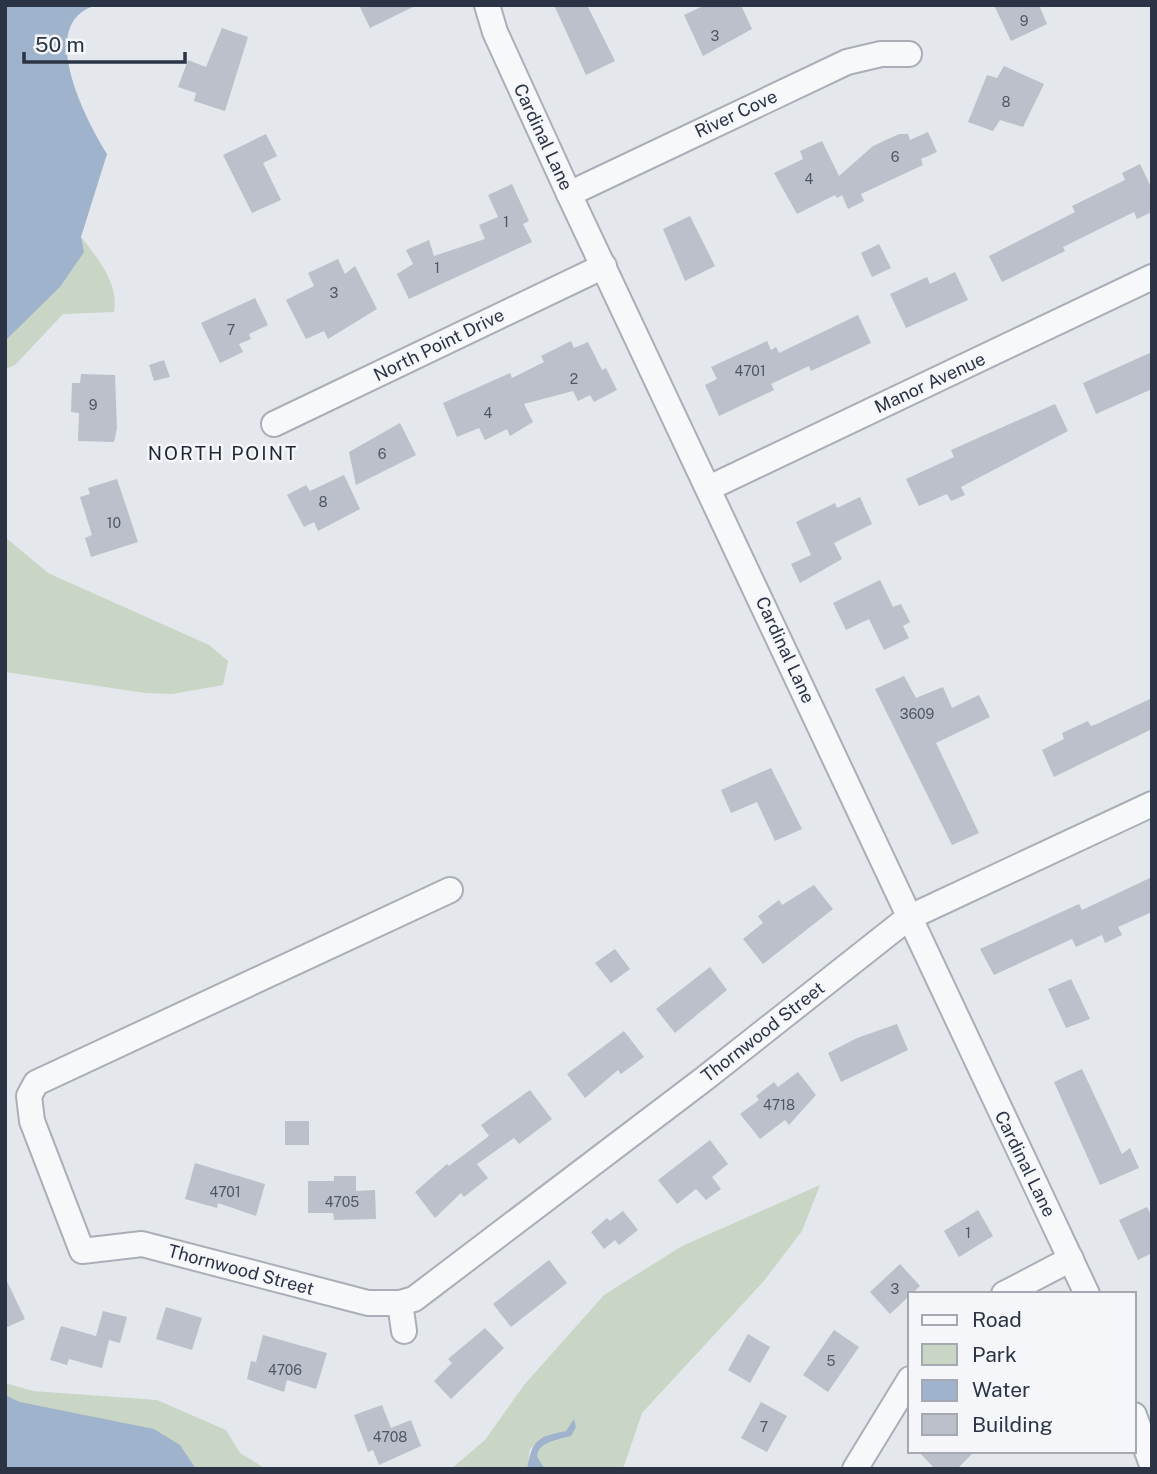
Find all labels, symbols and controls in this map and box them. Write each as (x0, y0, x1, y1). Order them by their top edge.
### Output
house number: 9 (1020, 13, 1029, 29)
scale bar (24, 21, 186, 65)
house number: 3 (711, 28, 720, 44)
text: 50 m (35, 32, 85, 57)
street label: Cardinal Lane (510, 80, 577, 193)
street label: River Cove (691, 85, 780, 142)
house number: 8 (1001, 94, 1011, 110)
house number: 6 (891, 149, 900, 165)
house number: 4 (805, 171, 814, 187)
house number: 1 (503, 214, 509, 230)
house number: 1 (434, 260, 440, 276)
house number: 3 (330, 285, 339, 301)
street label: North Point Drive (370, 304, 507, 385)
house number: 7 (227, 322, 235, 338)
street label: Manor Avenue (871, 348, 988, 417)
house number: 4701 (734, 363, 766, 379)
house number: 2 (570, 371, 578, 387)
house number: 9 (89, 397, 98, 413)
house number: 4 (484, 405, 493, 421)
district label: NORTH POINT (148, 442, 298, 464)
house number: 6 (378, 446, 387, 462)
house number: 8 (318, 494, 328, 510)
house number: 10 (107, 515, 121, 531)
street label: Cardinal Lane (752, 593, 819, 706)
house number: 3609 (900, 706, 935, 722)
street label: Thornwood Street (697, 977, 828, 1086)
house number: 4718 (763, 1097, 795, 1113)
street label: Cardinal Lane (991, 1107, 1060, 1220)
house number: 4701 (209, 1184, 241, 1200)
house number: 4705 (325, 1194, 359, 1210)
house number: 1 (965, 1225, 971, 1241)
street label: Thornwood Street (166, 1240, 316, 1299)
house number: 3 (891, 1281, 900, 1297)
legend (908, 1292, 1136, 1453)
text: Road (972, 1307, 1022, 1332)
text: Park (972, 1342, 1017, 1367)
house number: 5 (827, 1353, 836, 1369)
house number: 4706 (268, 1362, 302, 1378)
text: Water (972, 1377, 1030, 1402)
text: Building (972, 1412, 1053, 1437)
house number: 7 (760, 1419, 768, 1435)
house number: 4708 (373, 1429, 407, 1445)

